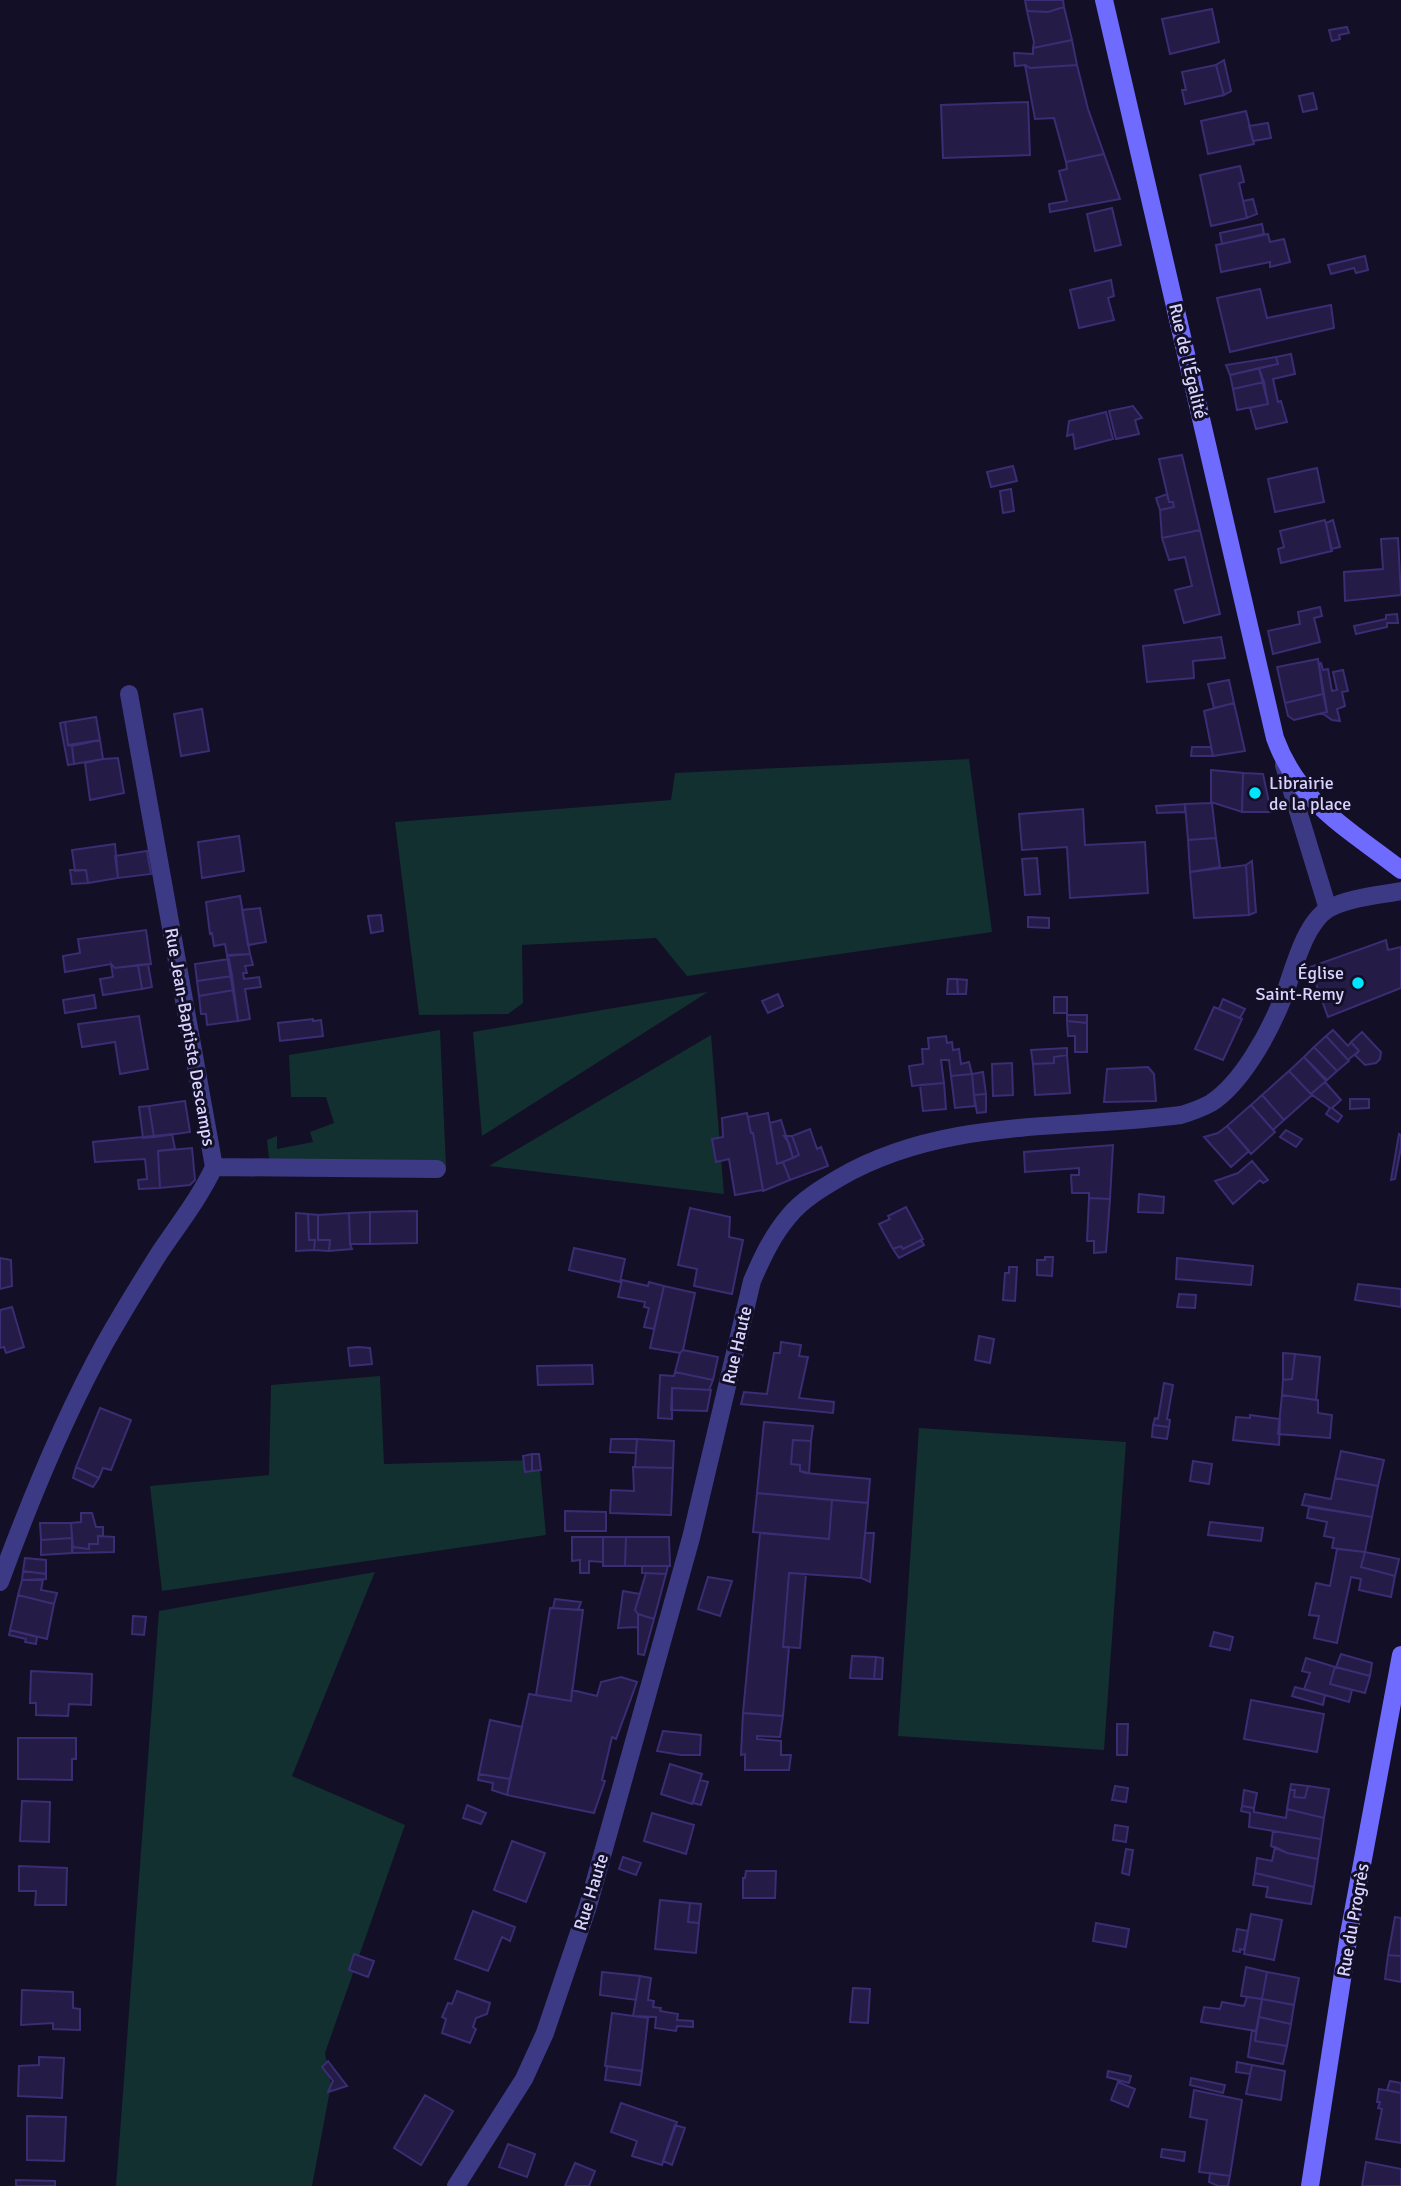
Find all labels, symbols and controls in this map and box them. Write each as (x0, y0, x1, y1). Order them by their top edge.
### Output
street label: Rue de l'Égalité (1164, 301, 1212, 421)
place label: Librairie de la place (1269, 772, 1351, 815)
marker: Librairie de la place (1247, 785, 1263, 801)
street label: Rue Jean-Baptiste Descamps (160, 926, 220, 1148)
place label: Église Saint-Remy (1255, 962, 1345, 1005)
marker: Église Saint-Remy (1350, 975, 1366, 991)
street label: Rue Haute (717, 1304, 757, 1386)
street label: Rue Haute (569, 1851, 613, 1933)
street label: Rue du Progrès (1332, 1861, 1374, 1978)

